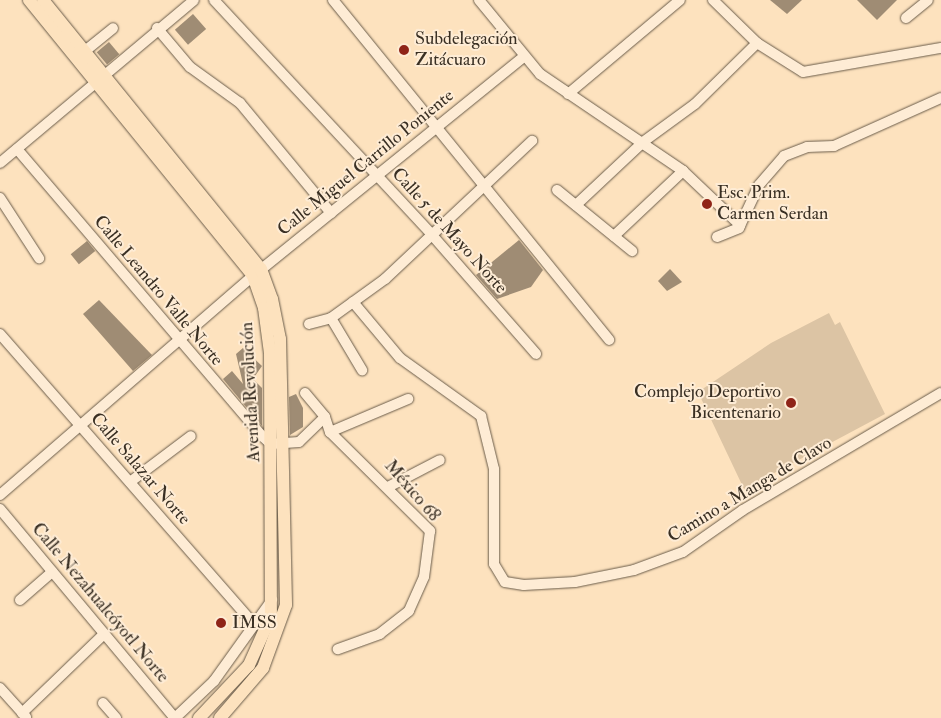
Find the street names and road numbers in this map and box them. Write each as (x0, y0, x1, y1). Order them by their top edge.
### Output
street label: Calle Miguel Carrillo Poniente (274, 85, 458, 241)
street label: Calle 5 de Mayo Norte (387, 164, 511, 298)
street label: Calle Leandro Valle Norte (89, 211, 227, 371)
street label: Avenida Revolución (237, 321, 265, 463)
street label: Calle Salazar Norte (85, 409, 195, 529)
street label: Camino a Manga de Clavo (664, 432, 836, 548)
street label: México 68 (379, 456, 445, 526)
street label: Calle Nezahualcóyotl Norte (27, 519, 173, 687)

